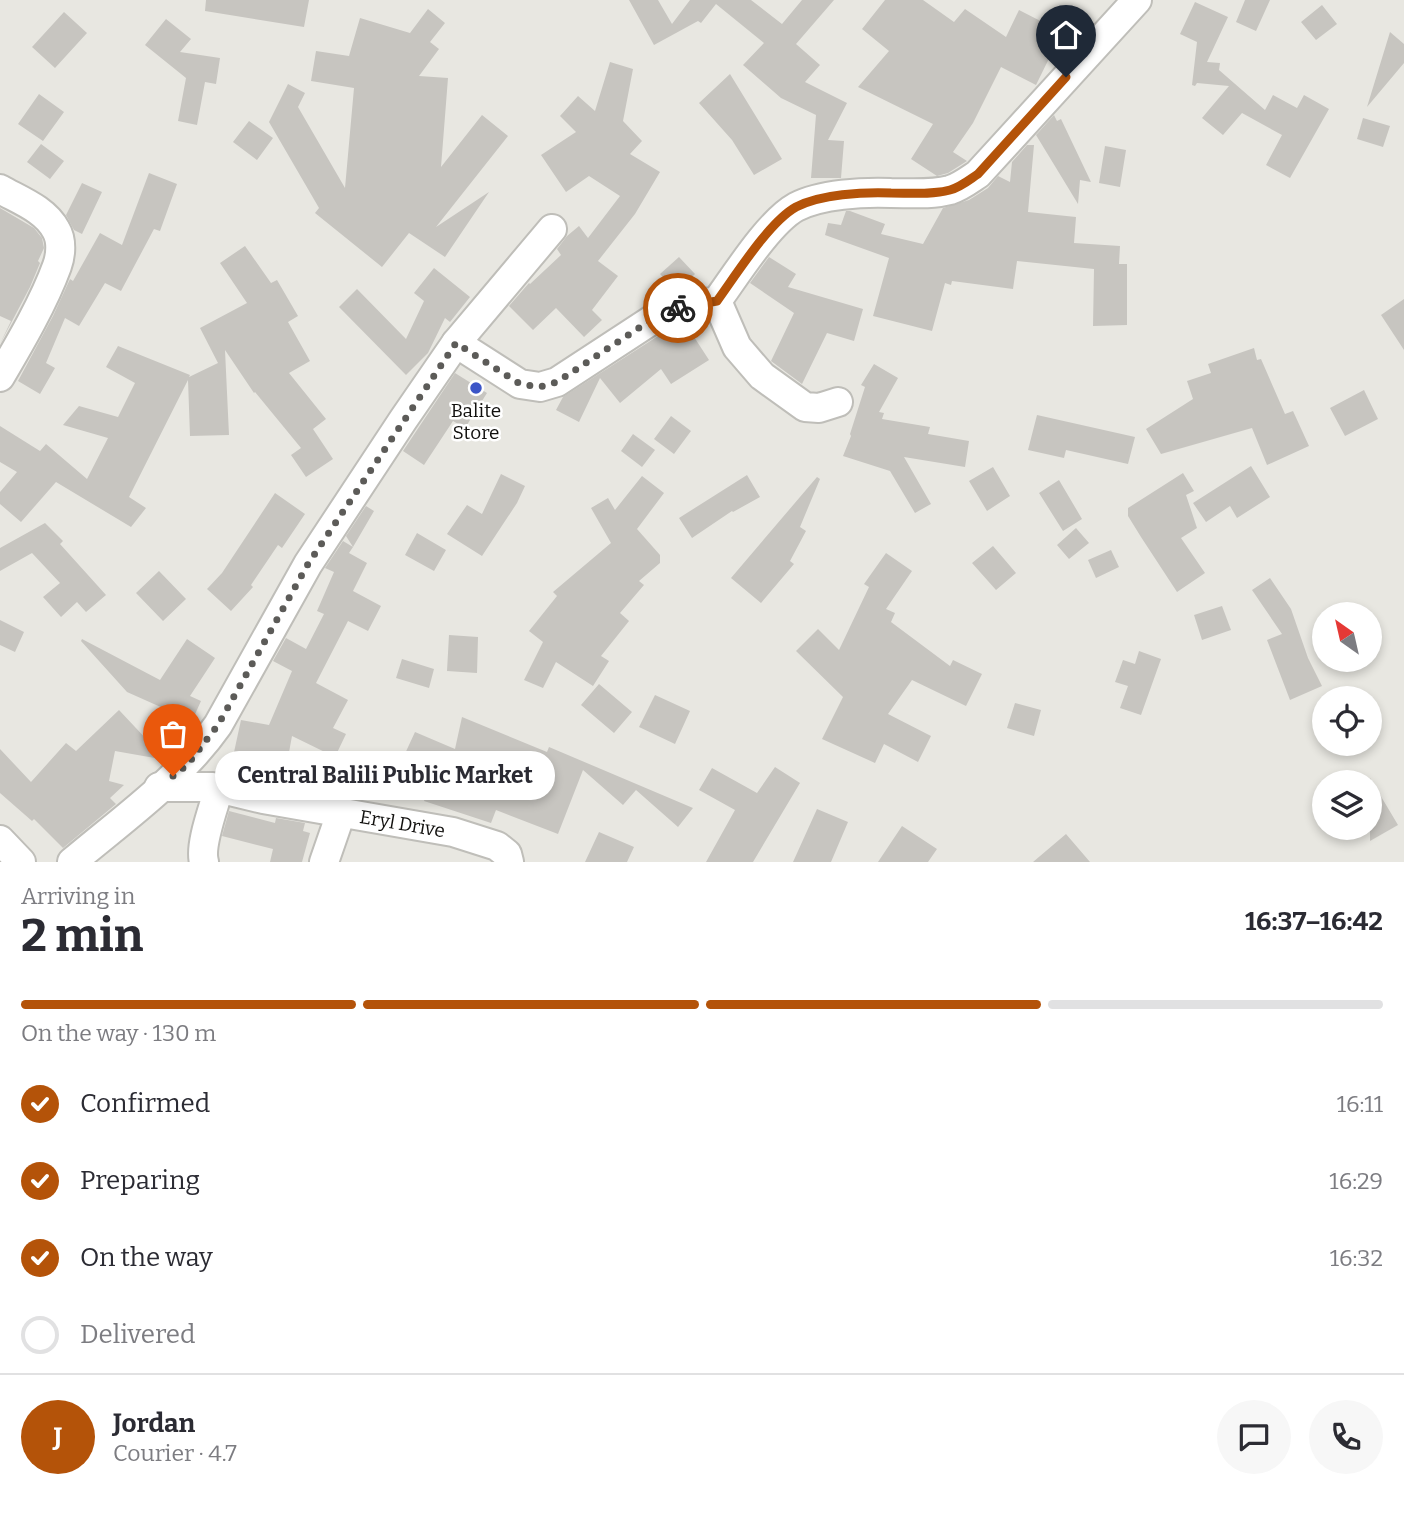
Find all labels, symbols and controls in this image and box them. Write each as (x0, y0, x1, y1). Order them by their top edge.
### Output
pin (1036, 5, 1096, 77)
icon: home (1047, 16, 1085, 54)
courier (643, 273, 713, 343)
icon: bike (659, 289, 697, 327)
marker: Balite Store (468, 380, 484, 396)
place label: Balite Store (451, 399, 501, 444)
north arrow (1312, 602, 1382, 672)
map controls (1312, 602, 1382, 840)
button: locate (1312, 686, 1382, 756)
pin (143, 704, 203, 776)
icon: bag (154, 715, 192, 753)
callout: Central Balili Public Market (215, 752, 554, 800)
text: Central Balili Public Market (237, 761, 533, 789)
button: layers (1312, 770, 1382, 840)
street label: Eryl Drive (358, 805, 447, 842)
text: Arriving in (21, 882, 135, 910)
text: 16:37–16:42 (1245, 906, 1383, 937)
text: 2 min (21, 908, 143, 963)
text: On the way · 130 m (21, 1019, 216, 1047)
icon: check (21, 1085, 59, 1123)
text: Confirmed (80, 1088, 210, 1119)
text: 16:11 (1337, 1090, 1383, 1118)
icon: check (21, 1162, 59, 1200)
text: Preparing (80, 1165, 200, 1196)
text: 16:29 (1329, 1167, 1383, 1195)
icon: check (21, 1239, 59, 1277)
text: On the way (80, 1242, 213, 1273)
text: 16:32 (1330, 1244, 1383, 1272)
text: Delivered (80, 1319, 195, 1350)
button: chat (1217, 1400, 1291, 1474)
button: phone (1309, 1400, 1383, 1474)
text: Jordan (113, 1408, 195, 1439)
text: J (54, 1422, 62, 1453)
text: Courier · 4.7 (113, 1439, 237, 1467)

